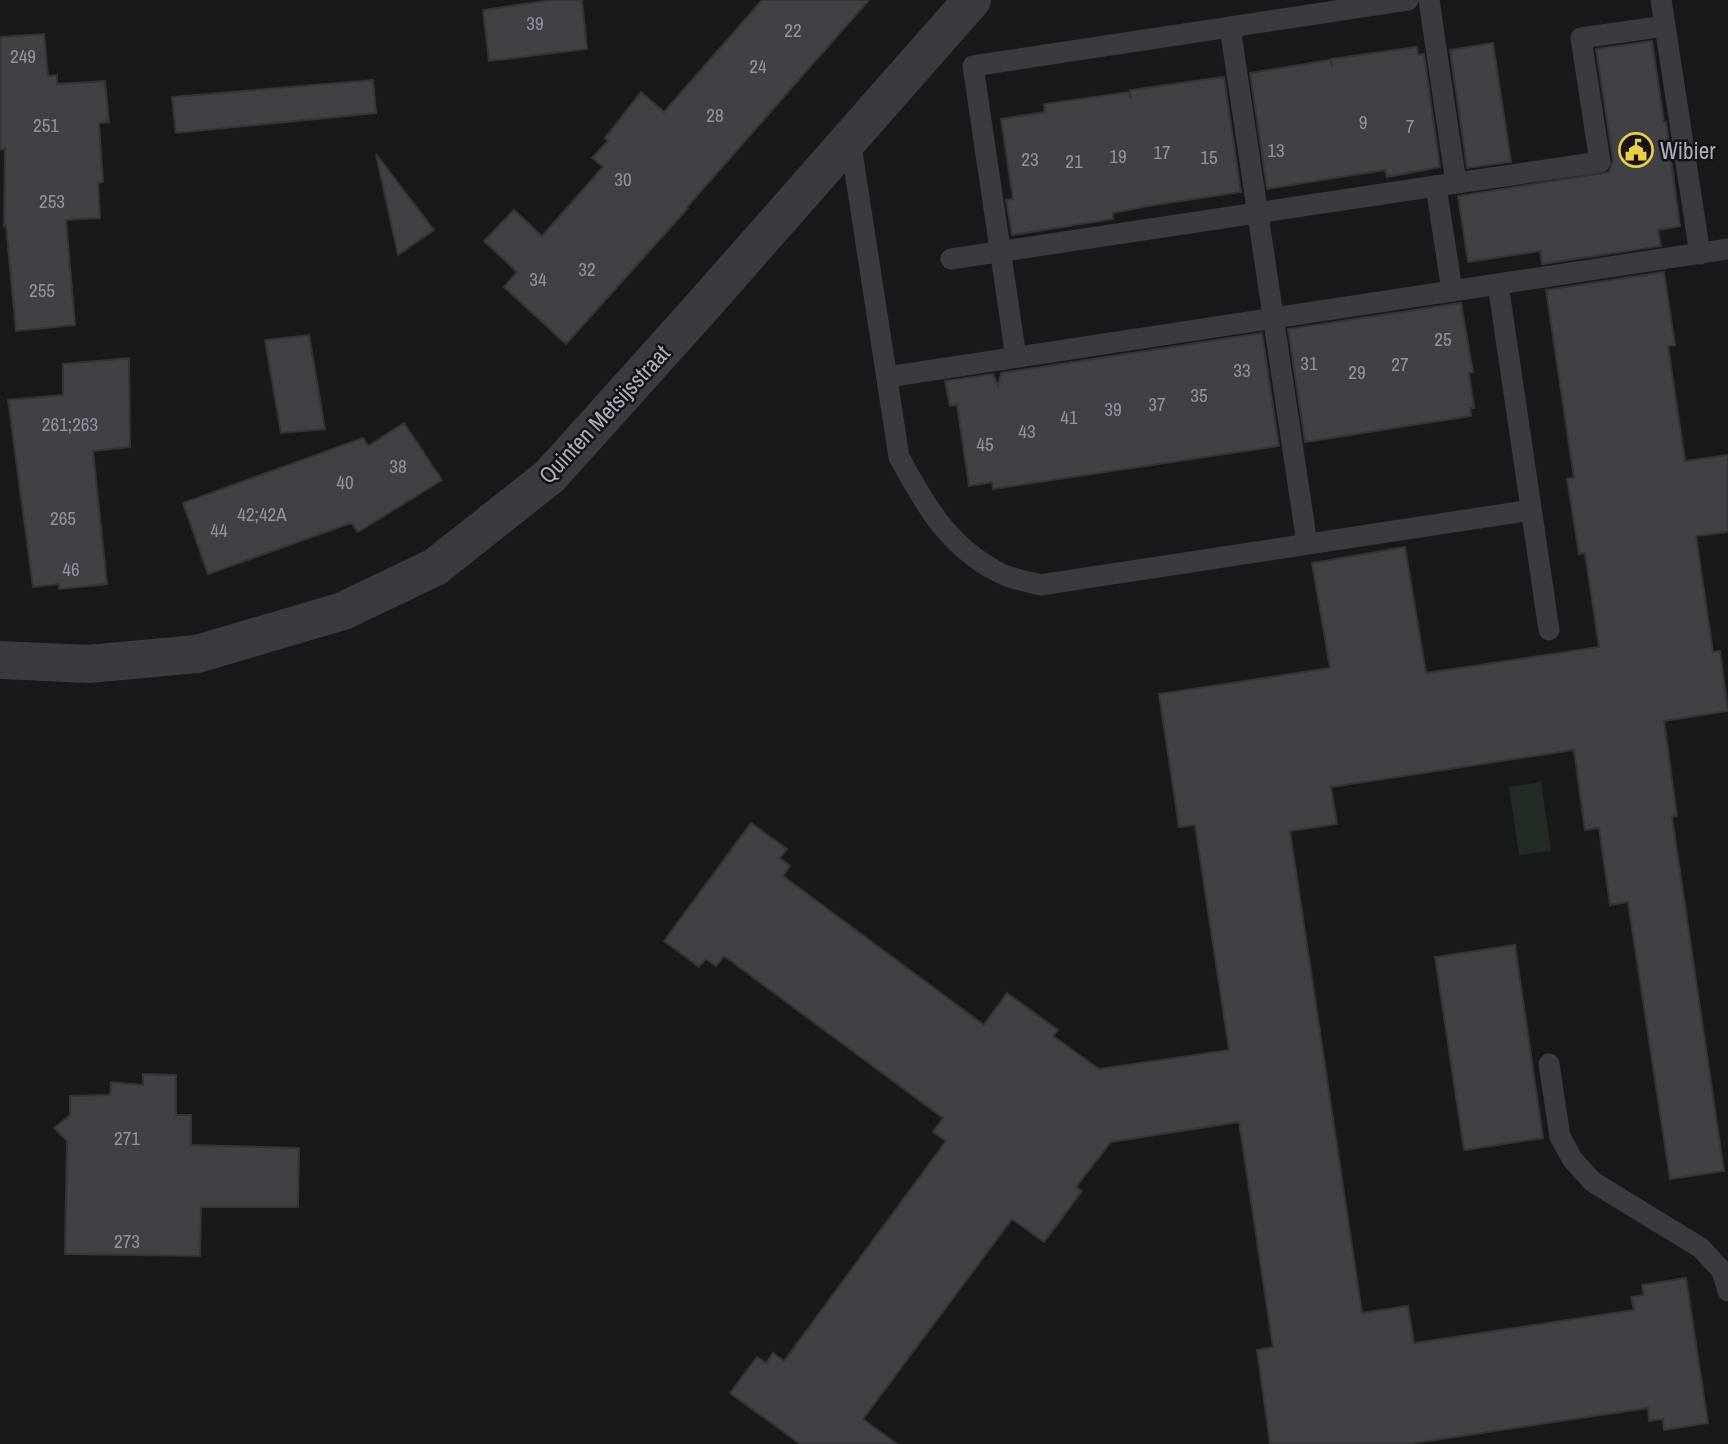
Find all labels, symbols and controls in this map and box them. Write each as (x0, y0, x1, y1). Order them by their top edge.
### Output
house number: 39 (526, 10, 544, 36)
house number: 22 (784, 17, 802, 43)
house number: 249 (10, 43, 36, 69)
house number: 24 (749, 53, 767, 79)
house number: 28 (706, 102, 724, 128)
house number: 9 (1359, 109, 1367, 135)
house number: 251 (33, 112, 59, 138)
house number: 7 (1406, 113, 1415, 139)
public building icon: Wibier (1617, 131, 1655, 169)
place label: Wibier (1660, 135, 1716, 166)
house number: 13 (1267, 137, 1285, 163)
house number: 17 (1153, 139, 1171, 165)
house number: 19 (1109, 143, 1127, 169)
house number: 15 (1200, 144, 1218, 170)
house number: 23 (1021, 146, 1039, 172)
house number: 21 (1065, 148, 1083, 174)
house number: 30 (614, 166, 632, 192)
house number: 253 (39, 188, 65, 214)
house number: 32 (578, 256, 596, 282)
house number: 34 (529, 266, 547, 292)
house number: 255 (29, 277, 55, 303)
house number: 25 (1434, 326, 1452, 352)
street label: Quinten Metsijsstraat (532, 338, 676, 490)
house number: 31 (1300, 350, 1318, 376)
house number: 27 (1391, 351, 1409, 377)
house number: 33 (1233, 357, 1251, 383)
house number: 29 (1348, 359, 1366, 385)
house number: 35 (1190, 382, 1208, 408)
house number: 37 (1148, 391, 1166, 417)
house number: 39 (1104, 396, 1122, 422)
house number: 41 (1060, 404, 1078, 430)
house number: 261;263 (42, 411, 98, 437)
house number: 43 (1018, 418, 1036, 444)
house number: 45 (976, 431, 994, 457)
house number: 38 (389, 453, 407, 479)
house number: 40 (336, 469, 354, 495)
house number: 42;42A (237, 501, 287, 527)
house number: 265 (50, 505, 76, 531)
house number: 44 (210, 517, 228, 543)
house number: 46 (62, 556, 80, 582)
house number: 271 (114, 1125, 140, 1151)
house number: 273 (114, 1228, 140, 1254)

